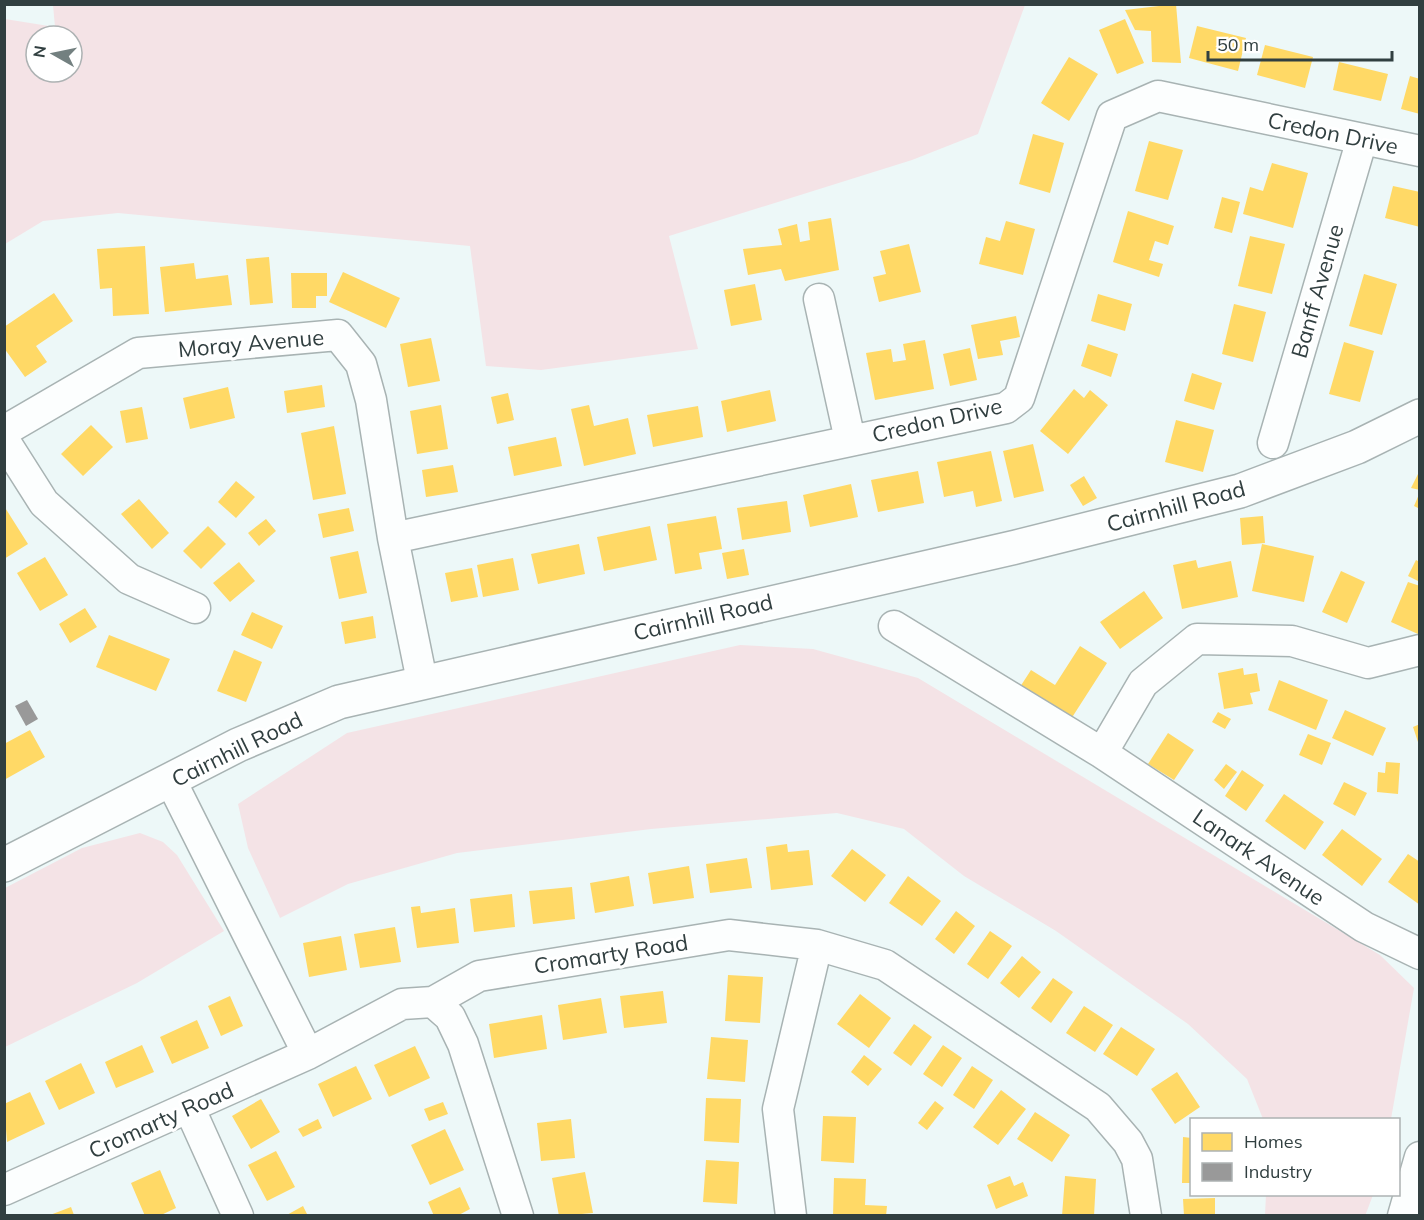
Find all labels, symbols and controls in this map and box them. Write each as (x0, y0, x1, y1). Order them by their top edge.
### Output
north arrow (24, 24, 84, 84)
scale bar (1208, 24, 1392, 62)
text: 50 m (1217, 33, 1259, 56)
text: N (28, 44, 50, 59)
street label: Credon Drive (1265, 106, 1401, 160)
street label: Banff Avenue (1285, 221, 1349, 361)
street label: Moray Avenue (177, 323, 325, 363)
street label: Credon Drive (869, 391, 1005, 449)
street label: Cairnhill Road (1104, 474, 1248, 538)
street label: Cairnhill Road (631, 587, 775, 647)
street label: Cairnhill Road (167, 705, 307, 793)
street label: Lanark Avenue (1188, 803, 1330, 911)
street label: Cromarty Road (532, 928, 690, 980)
street label: Cromarty Road (84, 1076, 238, 1164)
legend (1190, 1118, 1400, 1196)
text: Homes (1244, 1130, 1303, 1153)
text: Industry (1244, 1160, 1313, 1183)

